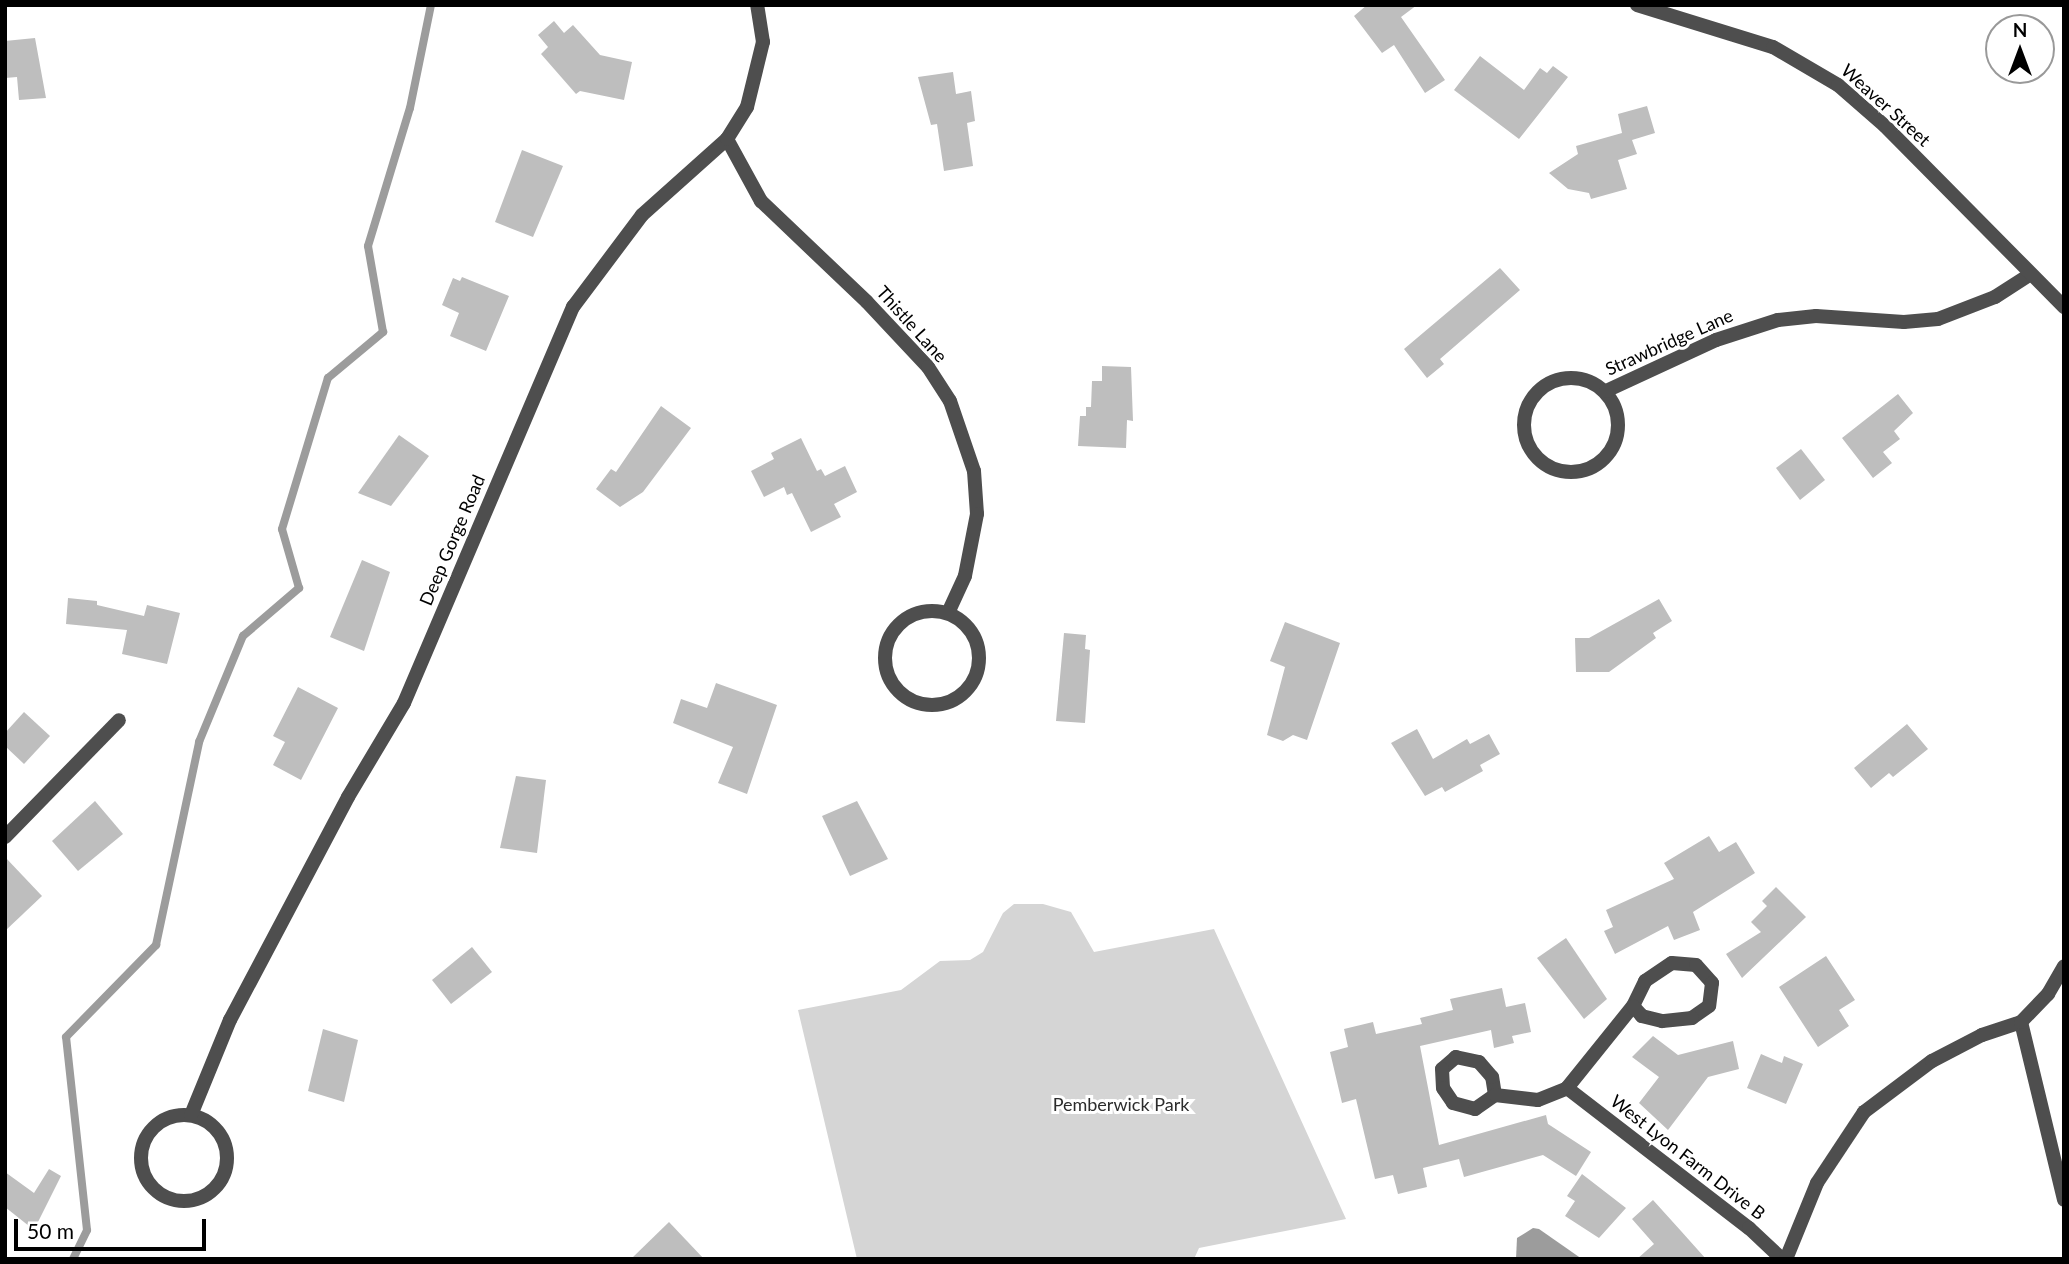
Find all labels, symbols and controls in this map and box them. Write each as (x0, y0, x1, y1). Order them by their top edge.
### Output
north arrow (1985, 14, 2055, 84)
text: N (2013, 18, 2027, 41)
street label: Weaver Street (1837, 59, 1935, 151)
street label: Thistle Lane (872, 281, 952, 367)
street label: Strawbridge Lane (1602, 304, 1736, 380)
street label: Deep Gorge Road (415, 471, 489, 609)
street label: West Lyon Farm Drive B (1606, 1090, 1770, 1224)
park label: Pemberwick Park (1053, 1093, 1189, 1115)
scale bar (18, 1204, 210, 1248)
text: 50 m (27, 1218, 74, 1243)

